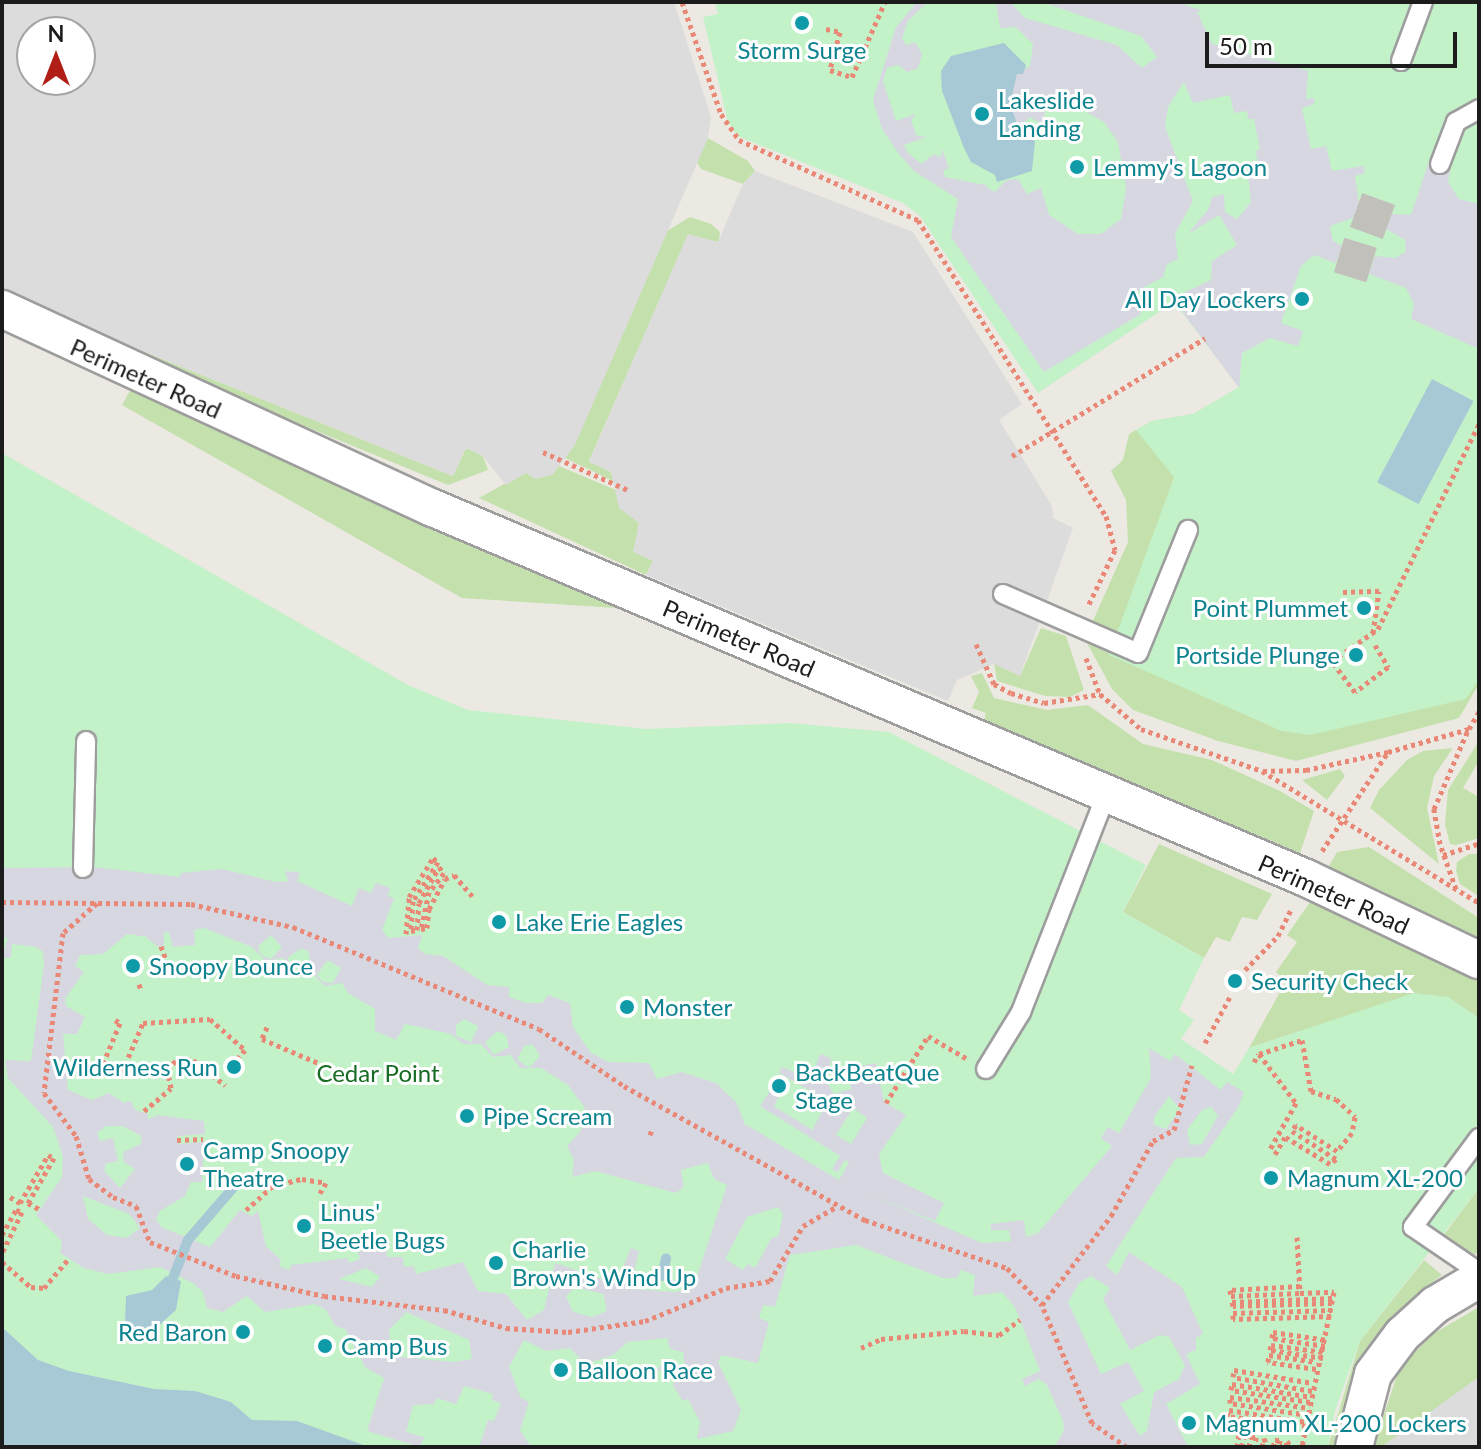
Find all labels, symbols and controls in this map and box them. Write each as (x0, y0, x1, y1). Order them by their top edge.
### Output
marker: Storm Surge (793, 14, 811, 32)
north arrow (16, 16, 96, 96)
scale bar (1209, 16, 1461, 66)
text: N (48, 20, 64, 47)
text: 50 m (1219, 31, 1273, 60)
place label: Storm Surge (738, 36, 866, 64)
place label: Lakeslide Landing (998, 86, 1094, 142)
marker: Lakeslide Landing (973, 105, 991, 123)
place label: Lemmy's Lagoon (1093, 153, 1267, 181)
marker: Lemmy's Lagoon (1068, 158, 1086, 176)
place label: All Day Lockers (1124, 285, 1286, 313)
marker: All Day Lockers (1293, 290, 1311, 308)
street label: Perimeter Road (66, 332, 226, 424)
street label: Perimeter Road (659, 593, 819, 683)
place label: Point Plummet (1193, 594, 1348, 622)
marker: Point Plummet (1355, 599, 1373, 617)
place label: Portside Plunge (1175, 641, 1340, 669)
marker: Portside Plunge (1347, 646, 1365, 664)
street label: Perimeter Road (1254, 848, 1414, 940)
place label: Lake Erie Eagles (515, 908, 683, 936)
marker: Lake Erie Eagles (490, 913, 508, 931)
place label: Snoopy Bounce (149, 952, 314, 980)
marker: Snoopy Bounce (124, 957, 142, 975)
place label: Security Check (1251, 967, 1409, 995)
marker: Security Check (1226, 972, 1244, 990)
place label: Monster (643, 993, 732, 1021)
marker: Monster (618, 998, 636, 1016)
place label: Wilderness Run (53, 1053, 218, 1081)
marker: Wilderness Run (225, 1058, 243, 1076)
place label: BackBeatQue Stage (795, 1058, 939, 1114)
park label: Cedar Point (316, 1059, 440, 1087)
marker: BackBeatQue Stage (770, 1077, 788, 1095)
place label: Pipe Scream (483, 1102, 612, 1130)
marker: Pipe Scream (458, 1107, 476, 1125)
place label: Camp Snoopy Theatre (203, 1136, 349, 1192)
marker: Camp Snoopy Theatre (178, 1155, 196, 1173)
place label: Magnum XL-200 (1287, 1164, 1463, 1192)
marker: Magnum XL-200 (1262, 1169, 1280, 1187)
place label: Linus' Beetle Bugs (320, 1198, 445, 1254)
marker: Linus' Beetle Bugs (295, 1217, 313, 1235)
place label: Charlie Brown's Wind Up (512, 1235, 696, 1291)
marker: Charlie Brown's Wind Up (487, 1254, 505, 1272)
place label: Red Baron (118, 1318, 227, 1346)
marker: Red Baron (234, 1323, 252, 1341)
place label: Camp Bus (341, 1332, 447, 1360)
marker: Camp Bus (316, 1337, 334, 1355)
place label: Balloon Race (577, 1356, 713, 1384)
marker: Balloon Race (552, 1361, 570, 1379)
place label: Magnum XL-200 Lockers (1205, 1409, 1467, 1437)
marker: Magnum XL-200 Lockers (1180, 1414, 1198, 1432)

